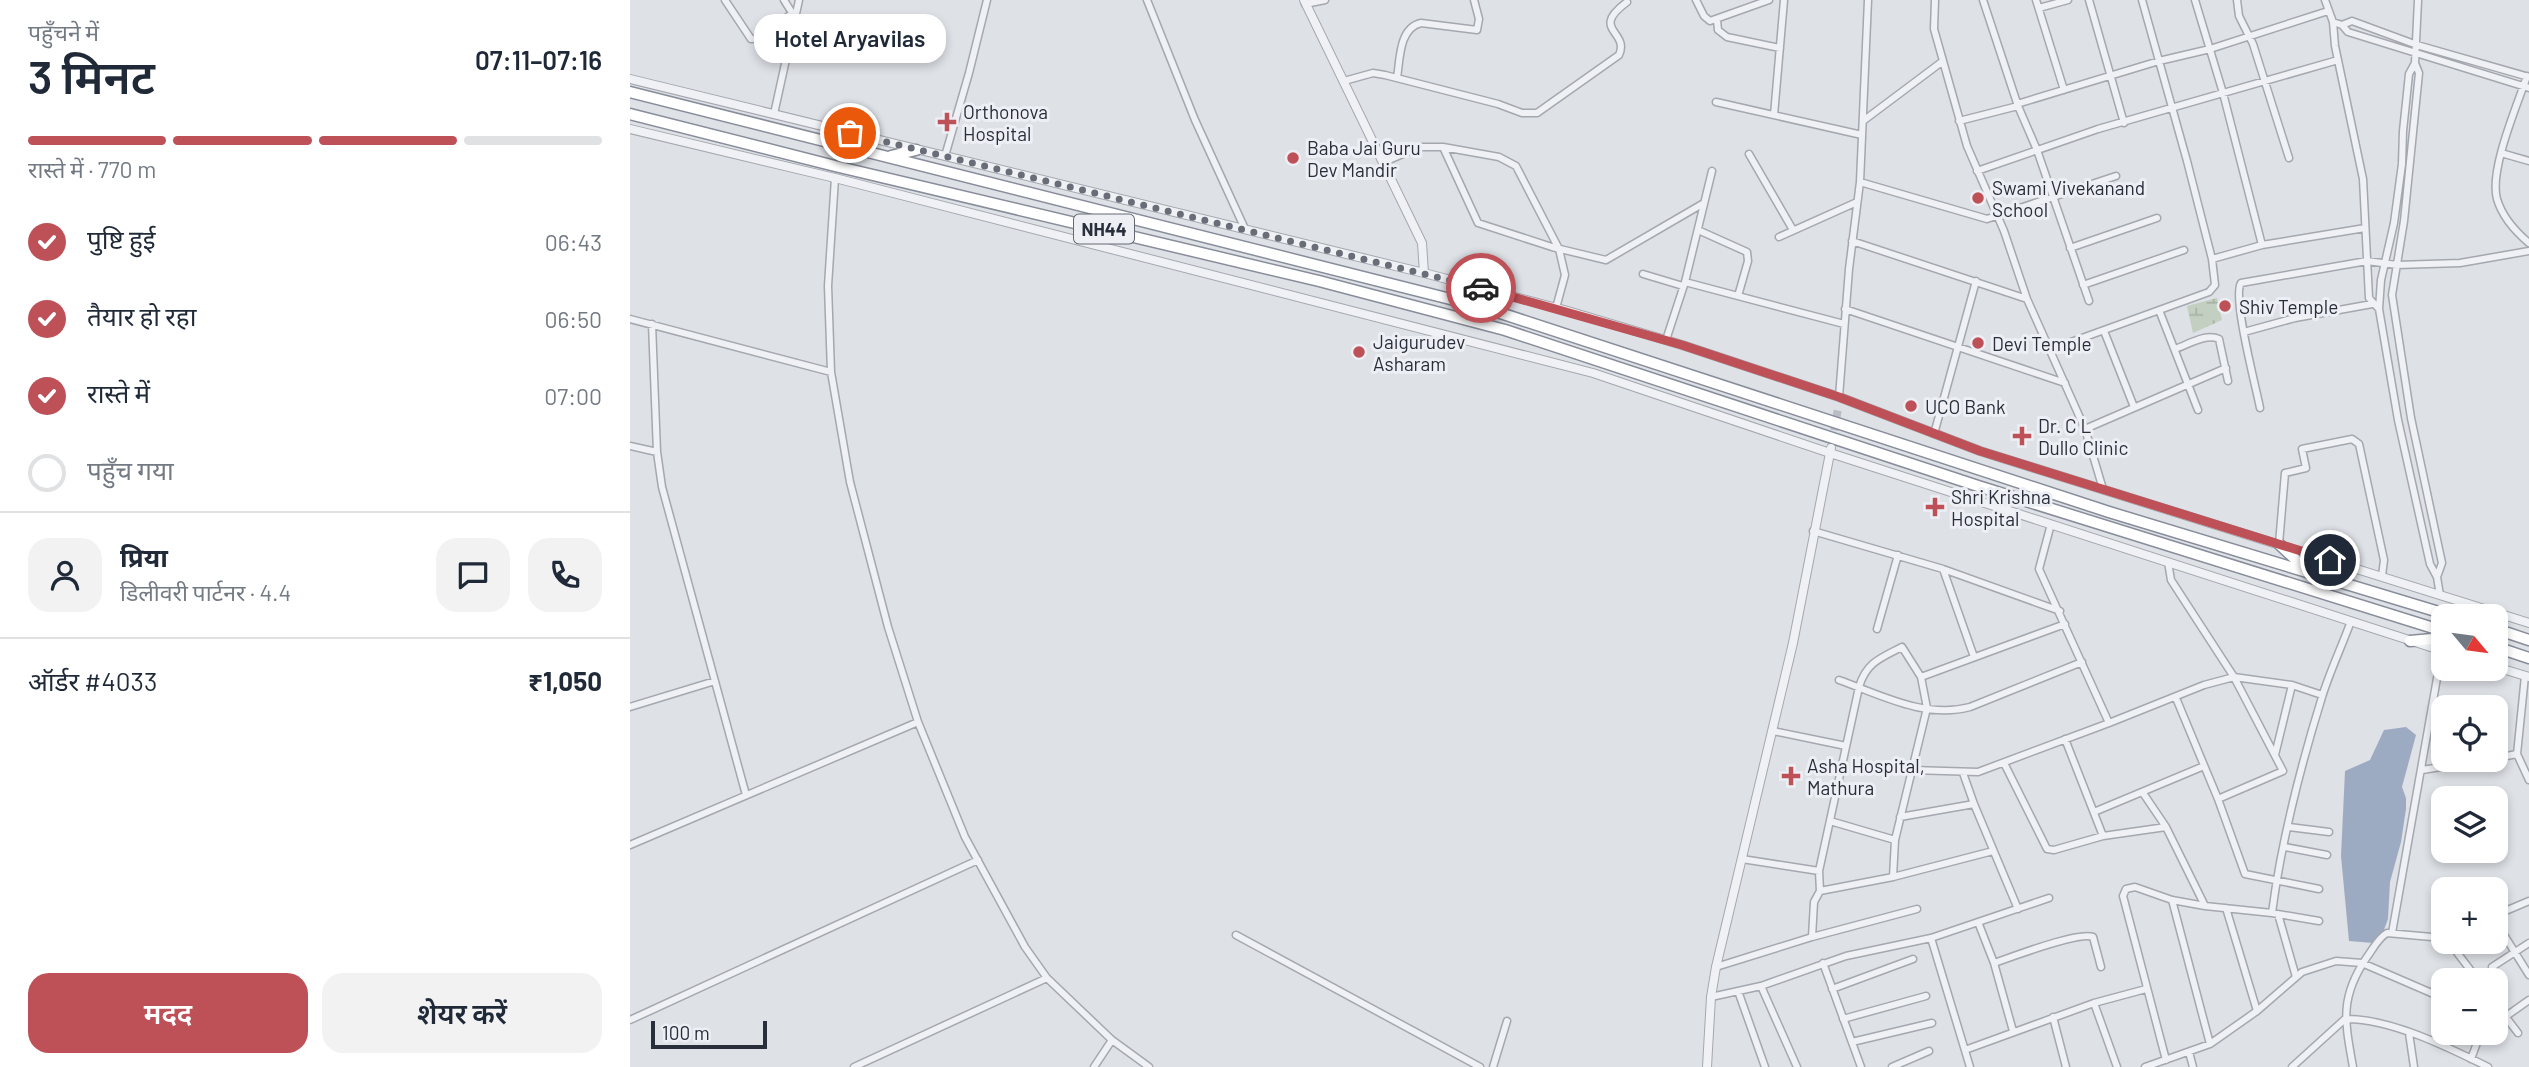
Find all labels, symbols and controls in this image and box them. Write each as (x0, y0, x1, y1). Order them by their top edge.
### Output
callout: Hotel Aryavilas (754, 14, 946, 63)
text: पहुँचने में (28, 18, 99, 46)
text: Hotel Aryavilas (775, 24, 925, 52)
text: 07:11–07:16 (475, 44, 602, 75)
text: 3 मिनट (28, 48, 155, 103)
place label: Orthonova Hospital (963, 100, 1048, 145)
pin (820, 103, 880, 163)
marker: Orthonova Hospital (937, 112, 957, 132)
icon: bag (831, 114, 869, 152)
place label: Baba Jai Guru Dev Mandir (1307, 136, 1421, 181)
marker: Baba Jai Guru Dev Mandir (1285, 150, 1301, 166)
text: रास्ते में · 770 m (28, 155, 156, 183)
place label: Swami Vivekanand School (1992, 176, 2145, 221)
marker: Swami Vivekanand School (1970, 190, 1986, 206)
road number: NH44 (1074, 214, 1134, 244)
icon: check (28, 223, 66, 261)
text: पुष्टि हुई (87, 223, 155, 254)
text: 06:43 (545, 228, 602, 256)
courier (1446, 253, 1516, 323)
icon: car (1462, 269, 1500, 307)
place label: Shiv Temple (2239, 295, 2338, 318)
marker: Shiv Temple (2217, 298, 2233, 314)
icon: check (28, 300, 66, 338)
text: तैयार हो रहा (87, 300, 196, 331)
text: 06:50 (545, 305, 602, 333)
place label: Jaigurudev Asharam (1373, 330, 1465, 375)
place label: Devi Temple (1992, 332, 2092, 355)
marker: Devi Temple (1970, 335, 1986, 351)
marker: Jaigurudev Asharam (1351, 344, 1367, 360)
icon: check (28, 377, 66, 415)
text: रास्ते में (87, 377, 150, 408)
text: 07:00 (544, 382, 602, 410)
place label: UCO Bank (1925, 395, 2005, 418)
marker: UCO Bank (1903, 398, 1919, 414)
place label: Dr. C L Dullo Clinic (2038, 414, 2128, 459)
marker: Dr. C L Dullo Clinic (2012, 426, 2032, 446)
text: पहुँच गया (87, 454, 174, 485)
place label: Shri Krishna Hospital (1951, 485, 2051, 530)
marker: Shri Krishna Hospital (1925, 497, 1945, 517)
pin (2300, 530, 2360, 590)
button: person (28, 538, 102, 612)
button: chat (436, 538, 510, 612)
button: phone (528, 538, 602, 612)
text: प्रिया (120, 541, 168, 572)
icon: home (2311, 541, 2349, 579)
text: डिलीवरी पार्टनर · 4.4 (120, 578, 291, 606)
north arrow (2431, 604, 2508, 681)
map controls (2431, 604, 2508, 1045)
text: ऑर्डर #4033 (28, 665, 157, 696)
text: ₹1,050 (528, 665, 602, 696)
button: locate (2431, 695, 2508, 772)
place label: Asha Hospital, Mathura (1807, 754, 1925, 799)
marker: Asha Hospital, Mathura (1781, 766, 1801, 786)
button: layers (2431, 786, 2508, 863)
button: + (2431, 877, 2508, 954)
button: − (2431, 968, 2508, 1045)
button: मदद (28, 973, 308, 1053)
button: शेयर करें (322, 973, 602, 1053)
scale bar (651, 1018, 766, 1050)
text: 100 m (662, 1021, 710, 1044)

